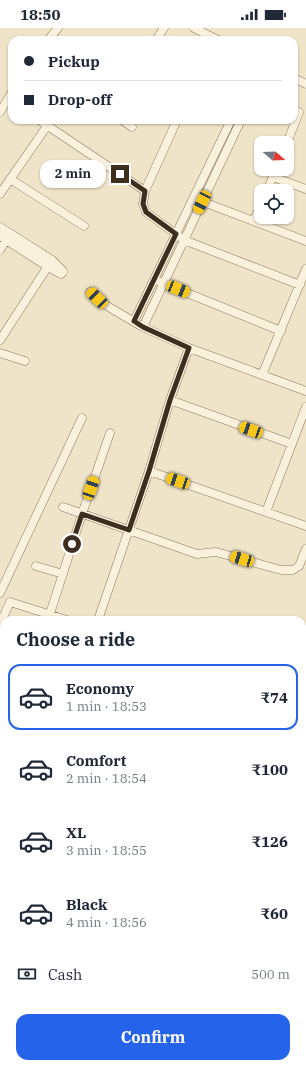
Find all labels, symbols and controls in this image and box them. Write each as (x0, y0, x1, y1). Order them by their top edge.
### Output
text: 18:50 (20, 5, 61, 24)
text: Pickup (48, 52, 100, 71)
text: Drop-off (48, 90, 112, 109)
north arrow (254, 136, 294, 176)
map controls (254, 136, 294, 224)
callout: 2 min (40, 160, 106, 188)
text: 2 min (55, 165, 91, 182)
route end (111, 165, 129, 183)
button: locate (254, 184, 294, 224)
car (191, 189, 213, 215)
car (165, 279, 191, 299)
car (84, 285, 110, 311)
car (238, 420, 264, 440)
car (165, 471, 191, 491)
car (81, 475, 101, 501)
route start (63, 535, 81, 553)
car (229, 550, 255, 568)
text: Choose a ride (16, 628, 135, 651)
icon: car (18, 679, 54, 715)
text: Economy (66, 679, 134, 698)
text: ₹74 (260, 688, 288, 707)
text: 1 min · 18:53 (66, 698, 147, 715)
icon: car (18, 751, 54, 787)
text: Comfort (66, 751, 126, 770)
text: ₹100 (251, 760, 288, 779)
text: 2 min · 18:54 (66, 770, 147, 787)
icon: car (18, 823, 54, 859)
text: XL (66, 823, 86, 842)
text: ₹126 (251, 832, 288, 851)
text: 3 min · 18:55 (66, 842, 147, 859)
icon: car (18, 895, 54, 931)
text: Black (66, 895, 107, 914)
text: ₹60 (260, 904, 288, 923)
text: 4 min · 18:56 (66, 914, 147, 931)
icon: cash (16, 963, 38, 985)
text: Cash (48, 965, 82, 984)
text: 500 m (251, 966, 290, 983)
button: Confirm (16, 1014, 290, 1060)

